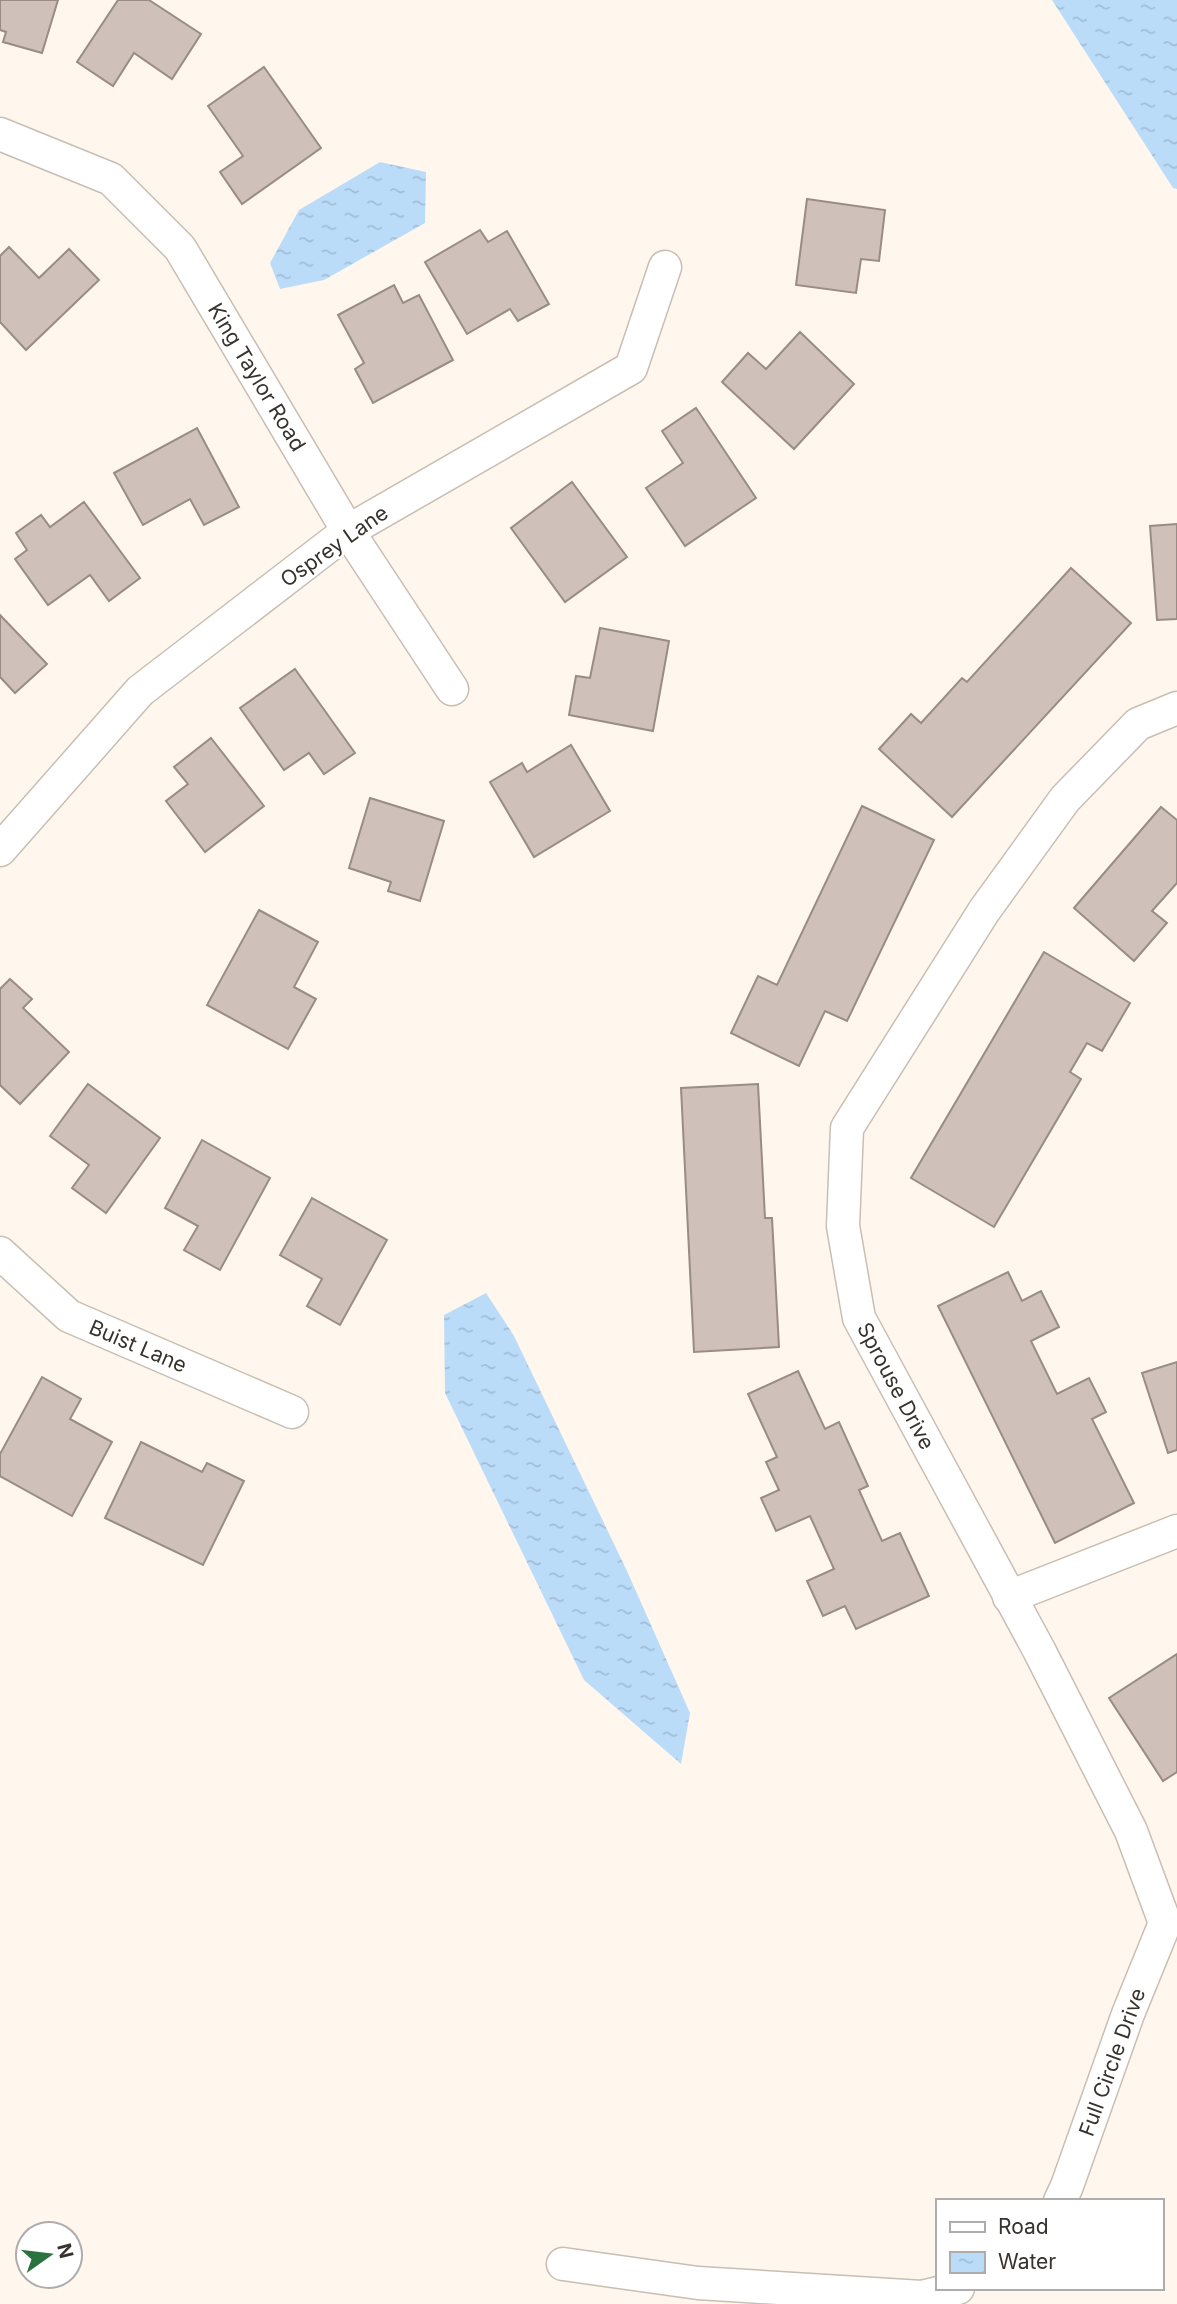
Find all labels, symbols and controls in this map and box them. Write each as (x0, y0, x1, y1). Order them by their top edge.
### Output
street label: King Taylor Road (203, 298, 311, 456)
street label: Osprey Lane (275, 500, 393, 592)
street label: Buist Lane (86, 1314, 190, 1378)
street label: Sprouse Drive (852, 1318, 940, 1454)
street label: Full Circle Drive (1074, 1985, 1150, 2139)
legend (936, 2199, 1163, 2290)
text: Road (998, 2214, 1049, 2239)
north arrow (14, 2220, 84, 2290)
text: N (52, 2241, 78, 2261)
text: Water (998, 2249, 1056, 2274)

